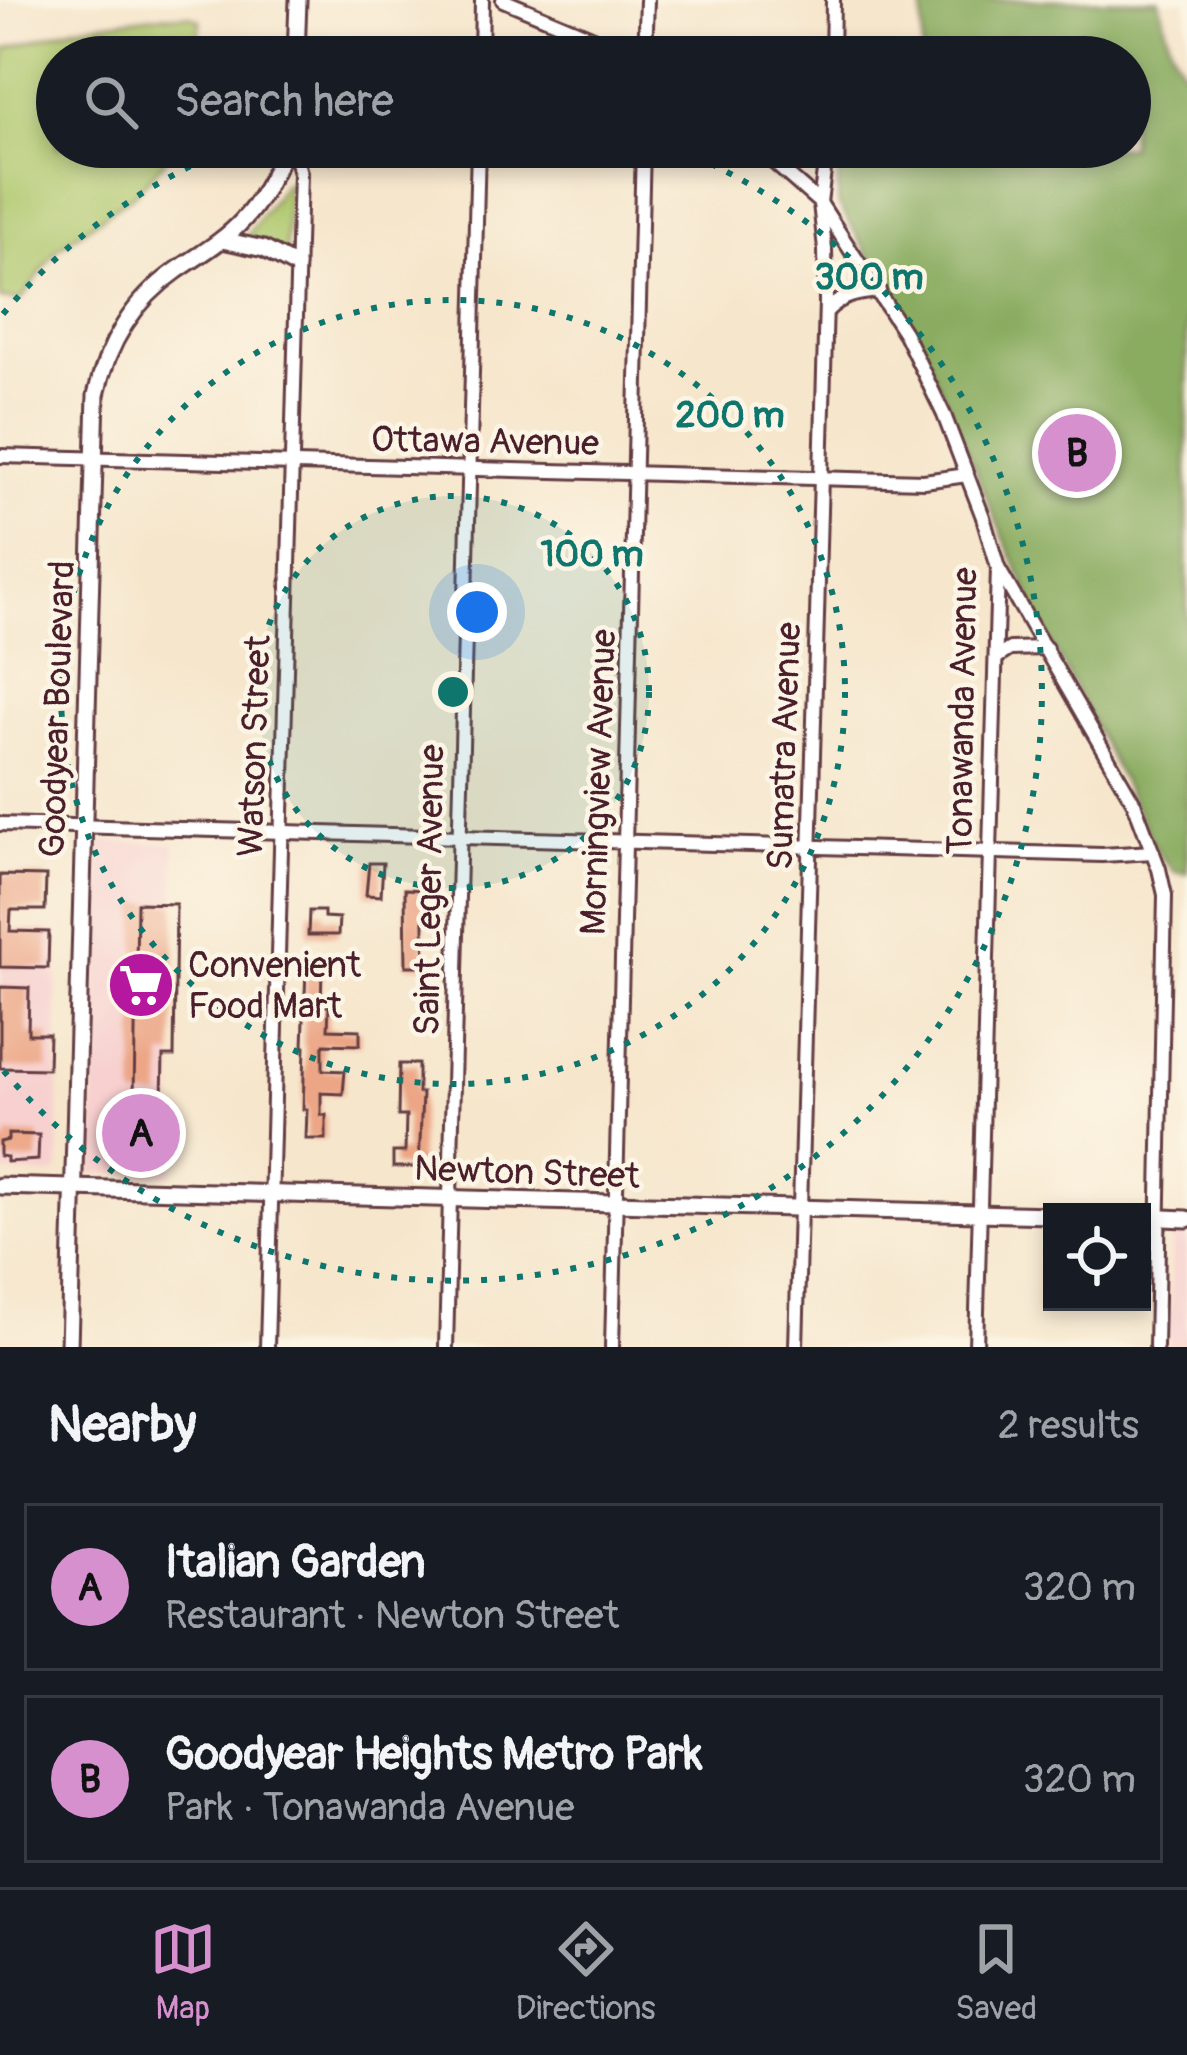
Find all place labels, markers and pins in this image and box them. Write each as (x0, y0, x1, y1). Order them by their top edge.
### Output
pin: B (1038, 408, 1116, 498)
centre of rings (432, 671, 474, 713)
place label: Convenient Food Mart (188, 943, 362, 1029)
supermarket icon: Convenient Food Mart (106, 950, 176, 1020)
pin: A (102, 1088, 180, 1178)

